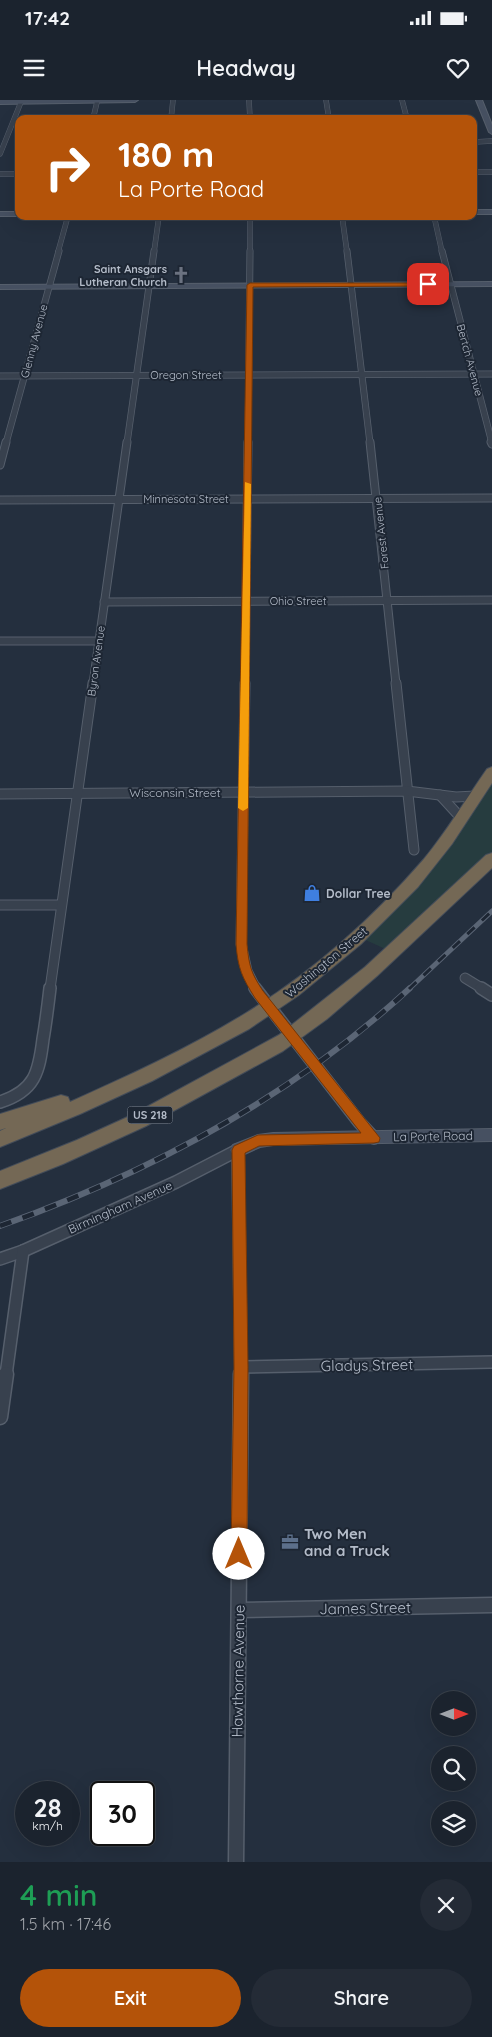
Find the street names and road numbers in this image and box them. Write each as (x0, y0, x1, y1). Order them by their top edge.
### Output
street label: Glenny Avenue (17, 303, 51, 379)
street label: Bertch Avenue (454, 323, 486, 397)
street label: Oregon Street (150, 368, 222, 382)
street label: Minnesota Street (143, 492, 229, 506)
street label: Forest Avenue (370, 496, 392, 570)
street label: Ohio Street (270, 594, 327, 608)
street label: Byron Avenue (84, 625, 108, 697)
street label: Wisconsin Street (129, 785, 221, 800)
street label: Washington Street (282, 923, 370, 1001)
road number: US 218 (128, 1106, 172, 1124)
street label: La Porte Road (393, 1128, 473, 1144)
street label: Birmingham Avenue (66, 1177, 175, 1237)
street label: Gladys Street (321, 1355, 413, 1375)
street label: James Street (319, 1598, 411, 1618)
street label: Hawthorne Avenue (227, 1604, 249, 1738)

